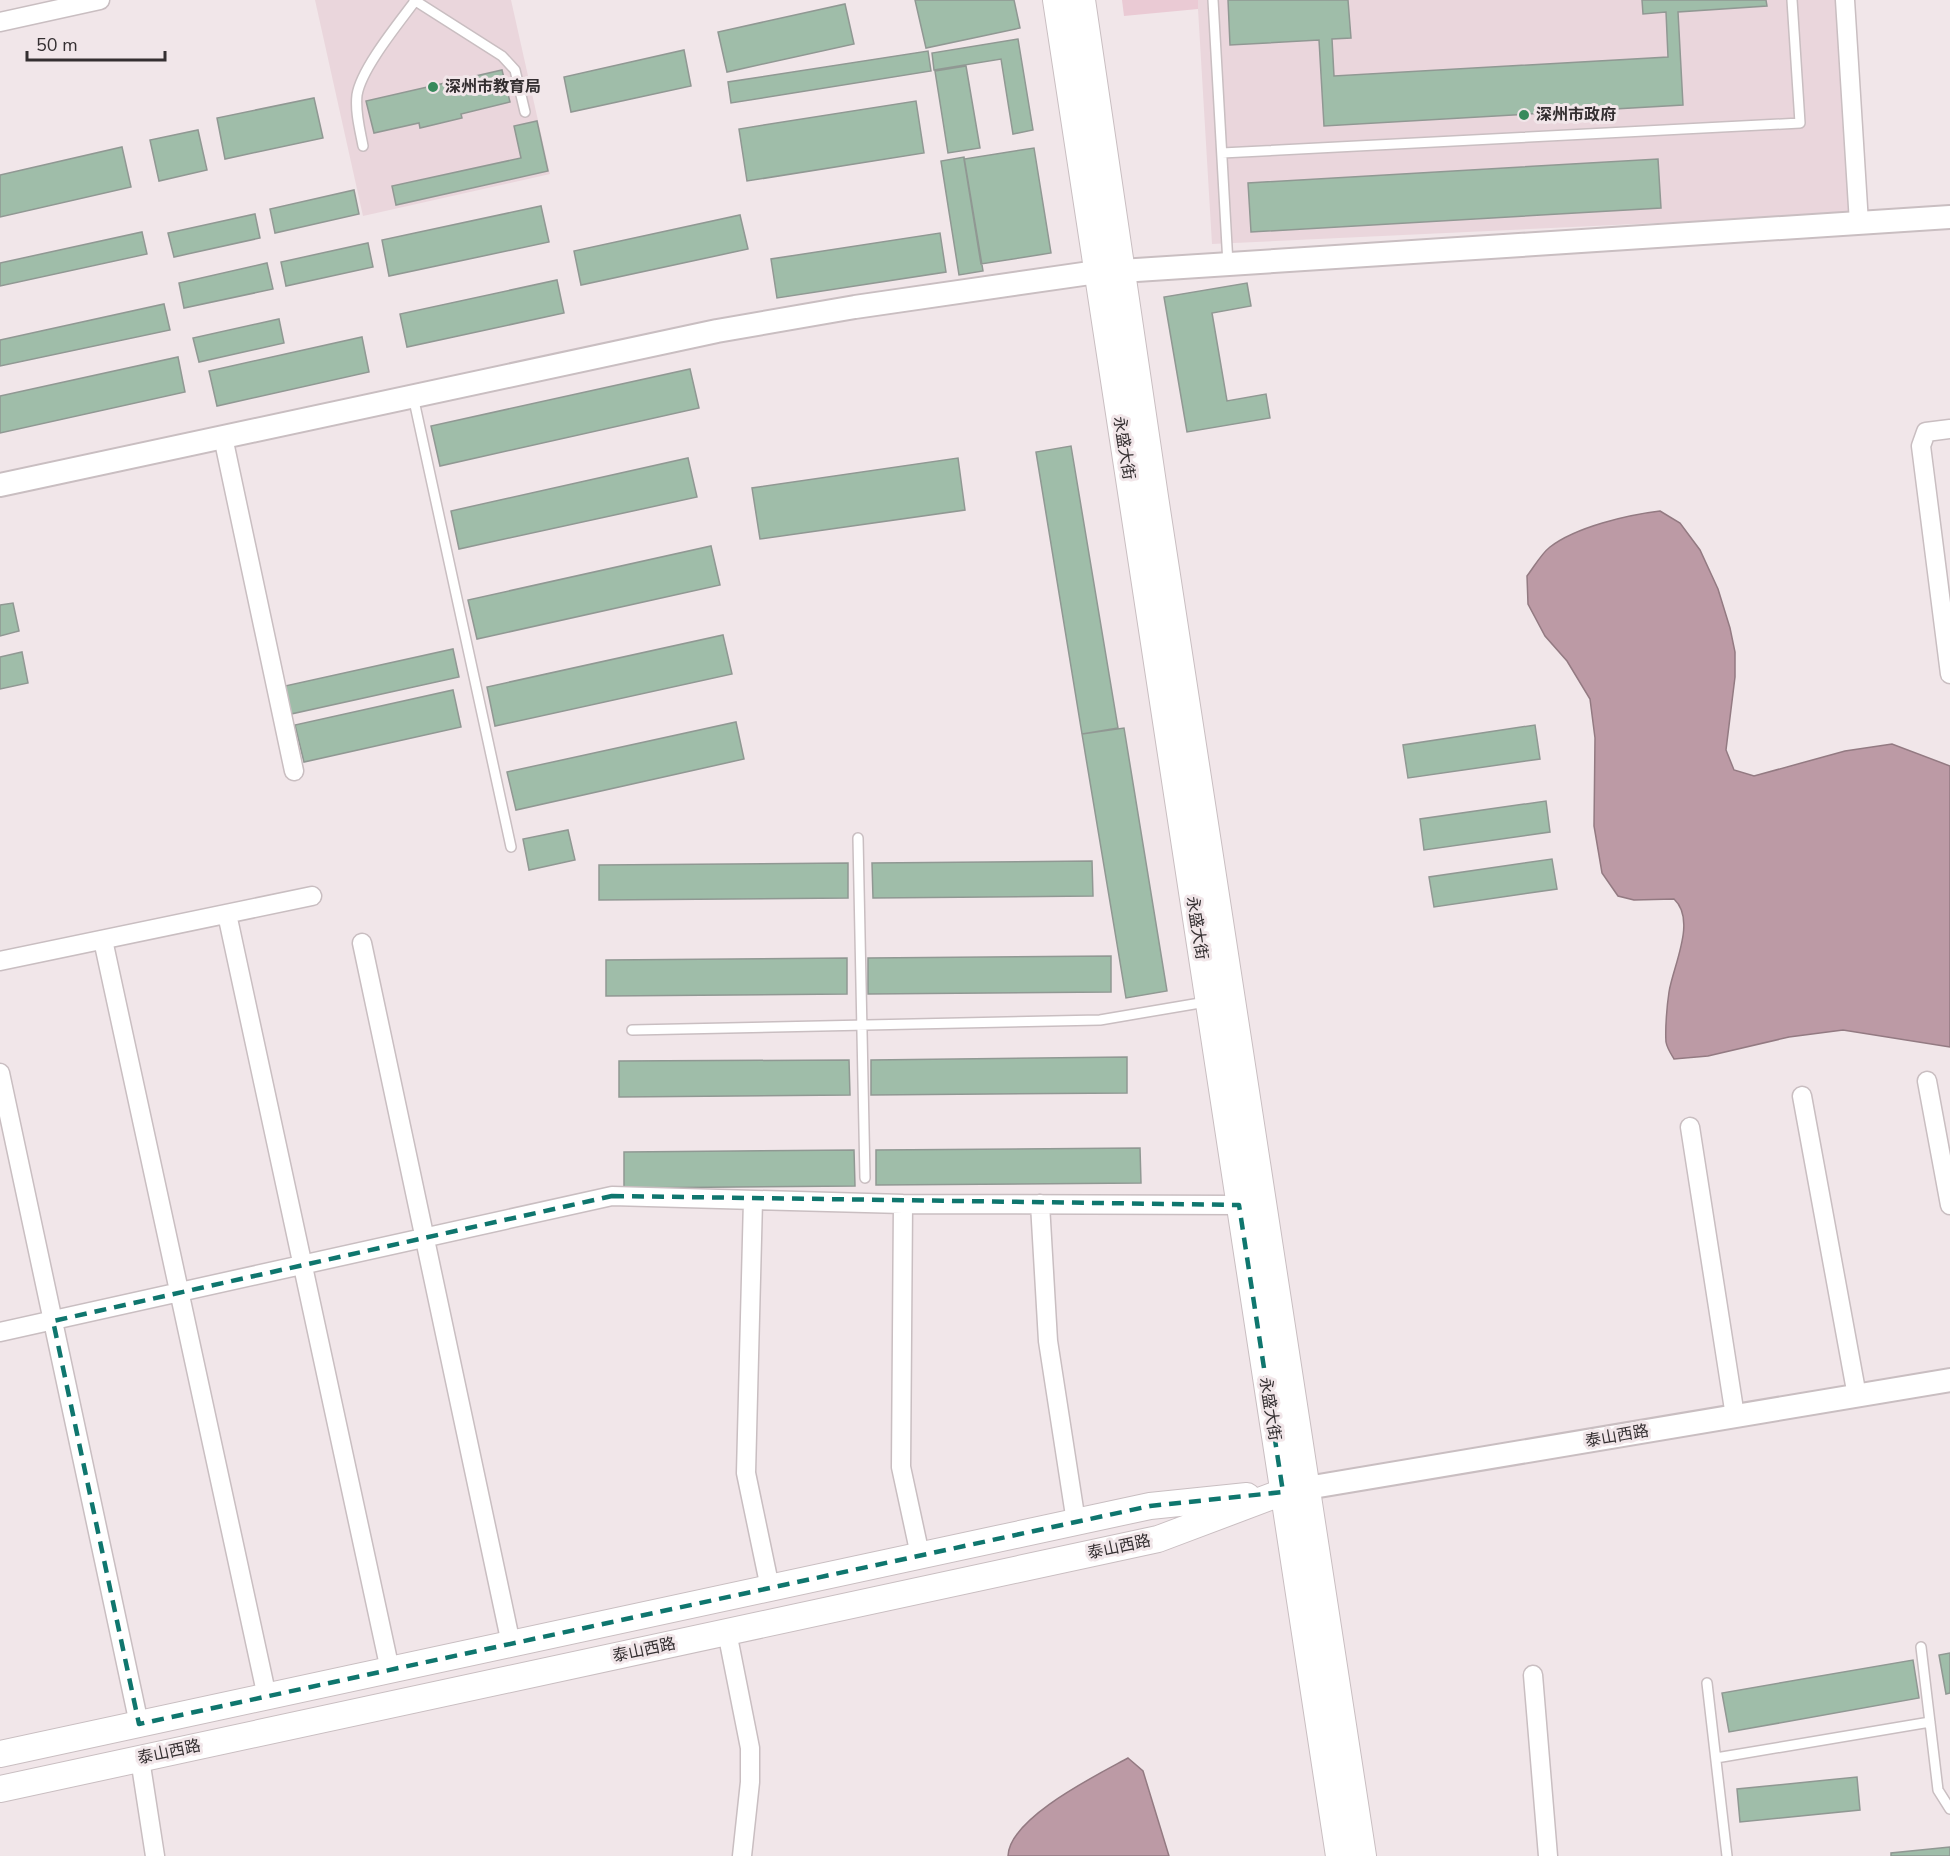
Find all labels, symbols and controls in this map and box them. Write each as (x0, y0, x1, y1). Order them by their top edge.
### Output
scale bar (27, 24, 165, 62)
text: 50 m (36, 33, 78, 57)
place label: 深州市教育局 (445, 76, 541, 98)
marker: 深州市教育局 (426, 80, 440, 94)
place label: 深州市政府 (1536, 104, 1616, 126)
marker: 深州市政府 (1517, 108, 1531, 122)
street label: 永盛大街 (1108, 415, 1140, 481)
street label: 永盛大街 (1181, 895, 1213, 961)
street label: 永盛大街 (1254, 1376, 1286, 1442)
street label: 泰山西路 (1584, 1420, 1650, 1452)
street label: 泰山西路 (1085, 1530, 1153, 1564)
street label: 泰山西路 (610, 1633, 678, 1667)
street label: 泰山西路 (135, 1735, 203, 1769)

